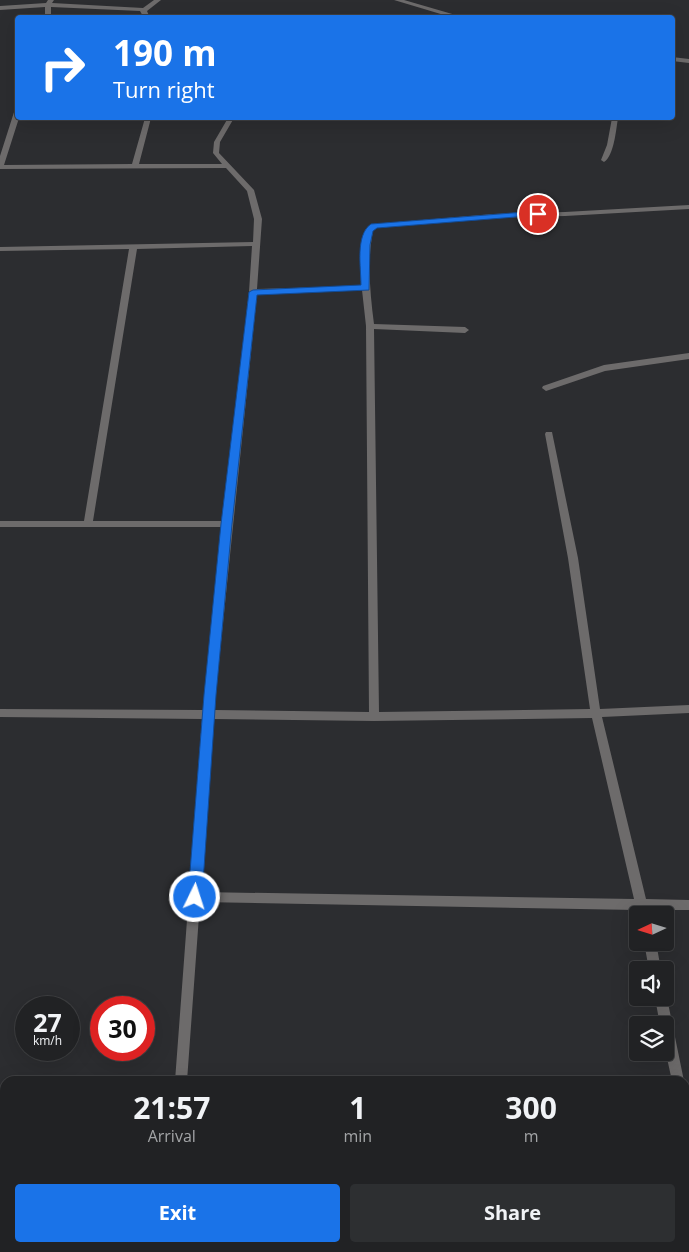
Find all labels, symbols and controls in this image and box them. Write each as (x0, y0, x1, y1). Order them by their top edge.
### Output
text: 190 m (113, 29, 217, 76)
icon: right (30, 35, 95, 100)
text: Turn right (113, 74, 215, 104)
pin (517, 193, 559, 235)
icon: arrive (524, 200, 552, 228)
position arrow (168, 870, 220, 922)
north arrow (629, 906, 674, 951)
map controls (629, 906, 674, 1061)
button: sound (629, 961, 674, 1006)
speed limit sign: 30 (90, 996, 155, 1061)
text: 27 (33, 1005, 62, 1039)
button: layers (629, 1016, 674, 1061)
text: km/h (33, 1032, 62, 1049)
text: 21:57 (133, 1087, 210, 1128)
text: 1 (349, 1087, 366, 1128)
text: 300 (505, 1087, 557, 1128)
text: Arrival (148, 1125, 196, 1147)
text: min (344, 1125, 372, 1147)
text: m (524, 1125, 539, 1147)
button: Exit (15, 1184, 340, 1242)
button: Share (350, 1184, 675, 1242)

